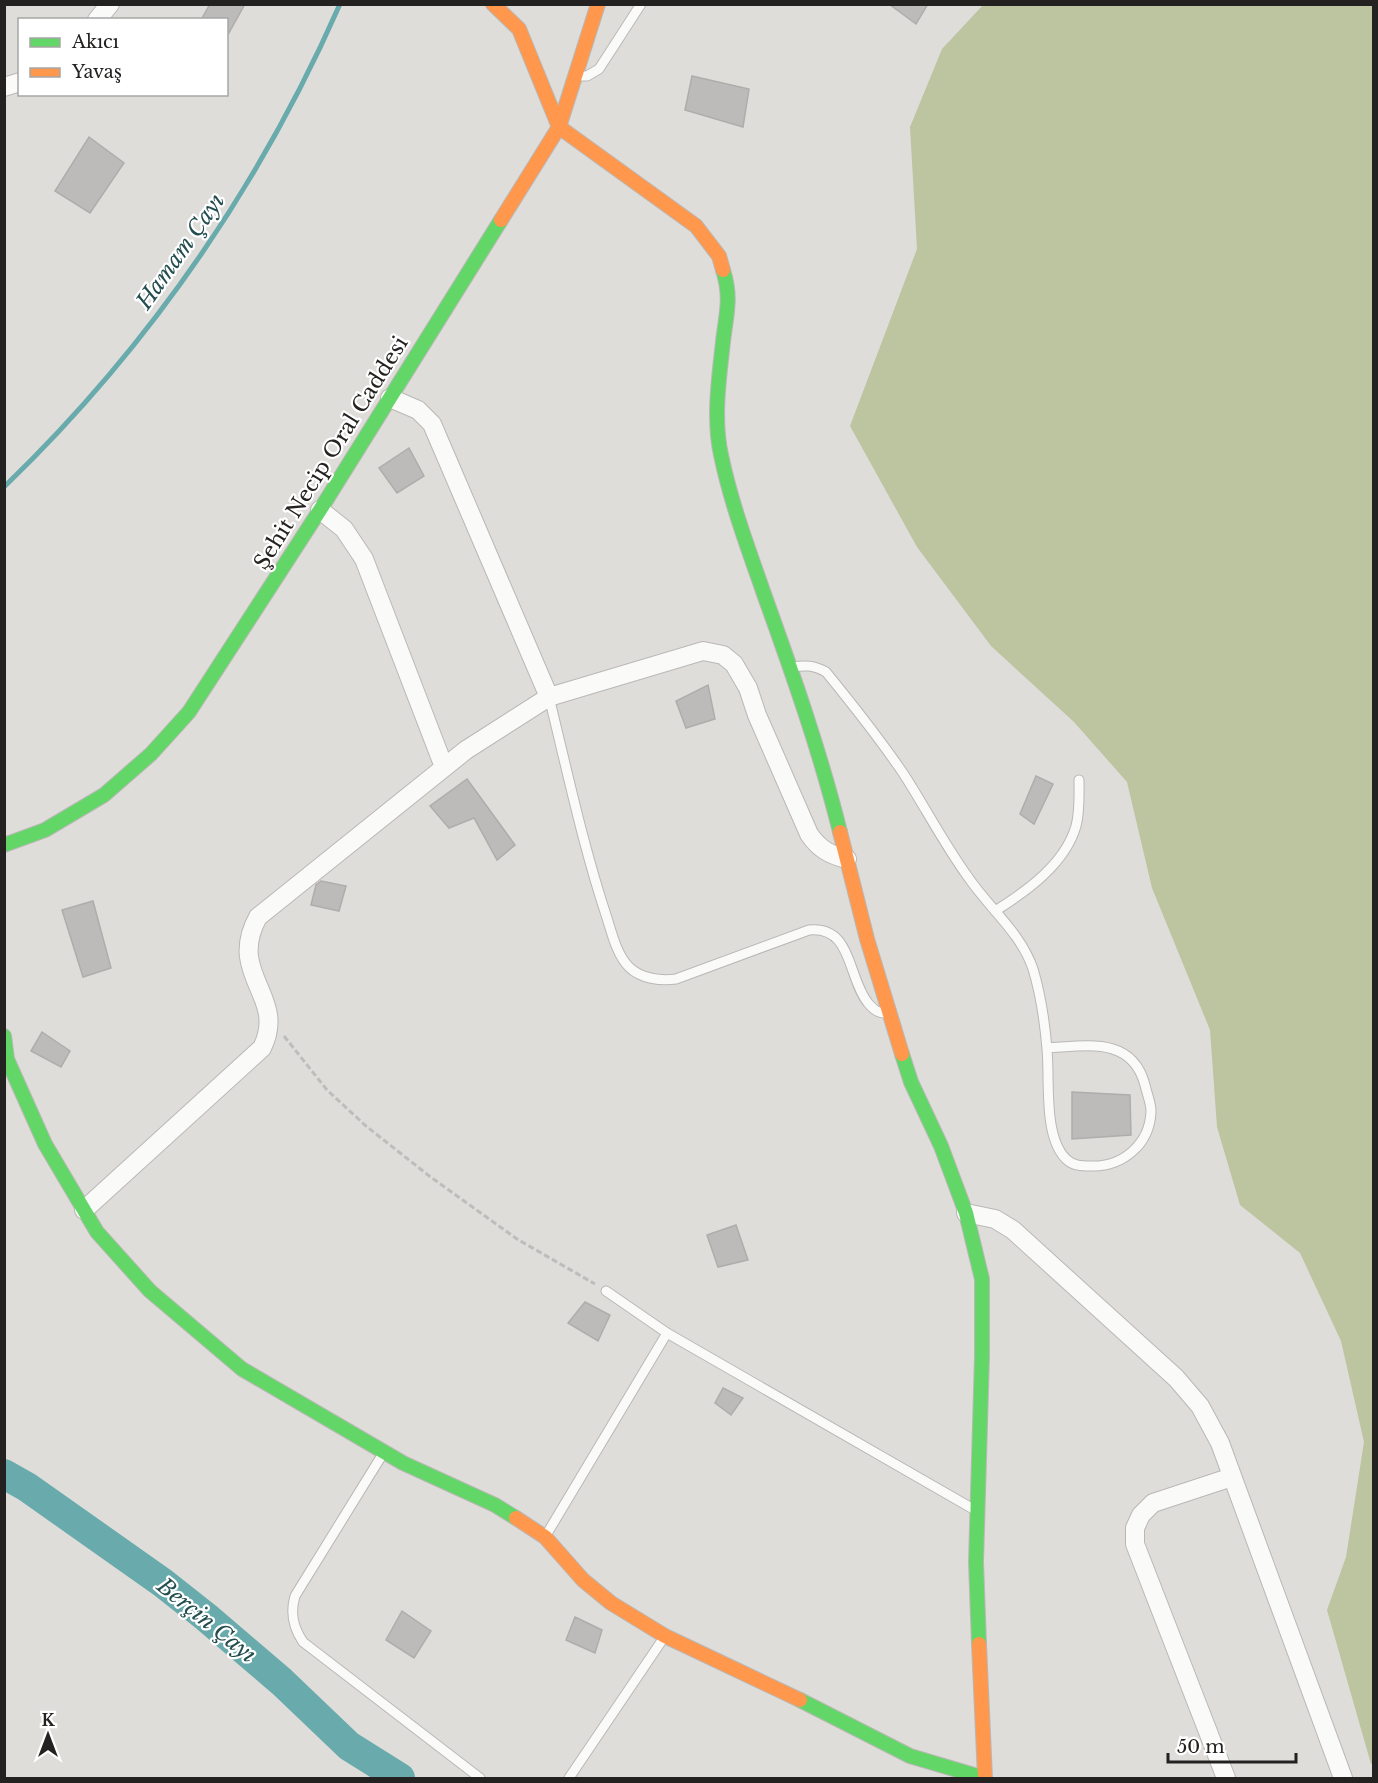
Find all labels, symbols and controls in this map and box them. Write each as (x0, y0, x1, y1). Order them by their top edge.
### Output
legend (18, 18, 228, 96)
text: Akıcı (71, 31, 119, 53)
text: Yavaş (71, 61, 122, 83)
water label: Hamam Çayı (130, 188, 230, 315)
street label: Şehit Necip Oral Caddesi (248, 332, 414, 574)
water label: Berçin Çayı (151, 1572, 262, 1669)
north arrow (18, 1705, 78, 1765)
text: K (41, 1710, 55, 1730)
scale bar (1168, 1726, 1296, 1764)
text: 50 m (1177, 1736, 1225, 1758)

